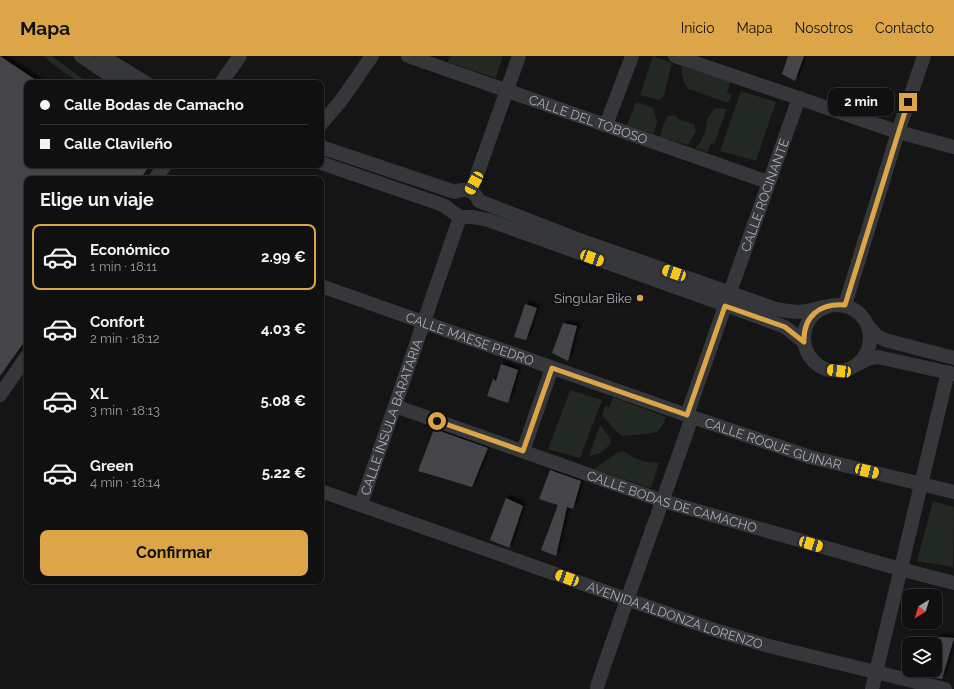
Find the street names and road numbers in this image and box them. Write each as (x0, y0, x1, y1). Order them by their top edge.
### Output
street label: CALLE DEL TOBOSO (527, 92, 650, 147)
street label: CALLE ROCINANTE (738, 136, 792, 254)
street label: CALLE MAESE PEDRO (404, 310, 536, 369)
street label: CALLE ÍNSULA BARATARIA (358, 337, 425, 497)
street label: CALLE ROQUE GUINAR (703, 415, 843, 472)
street label: CALLE BODAS DE CAMACHO (585, 468, 759, 536)
street label: AVENIDA ALDONZA LORENZO (585, 579, 765, 652)

